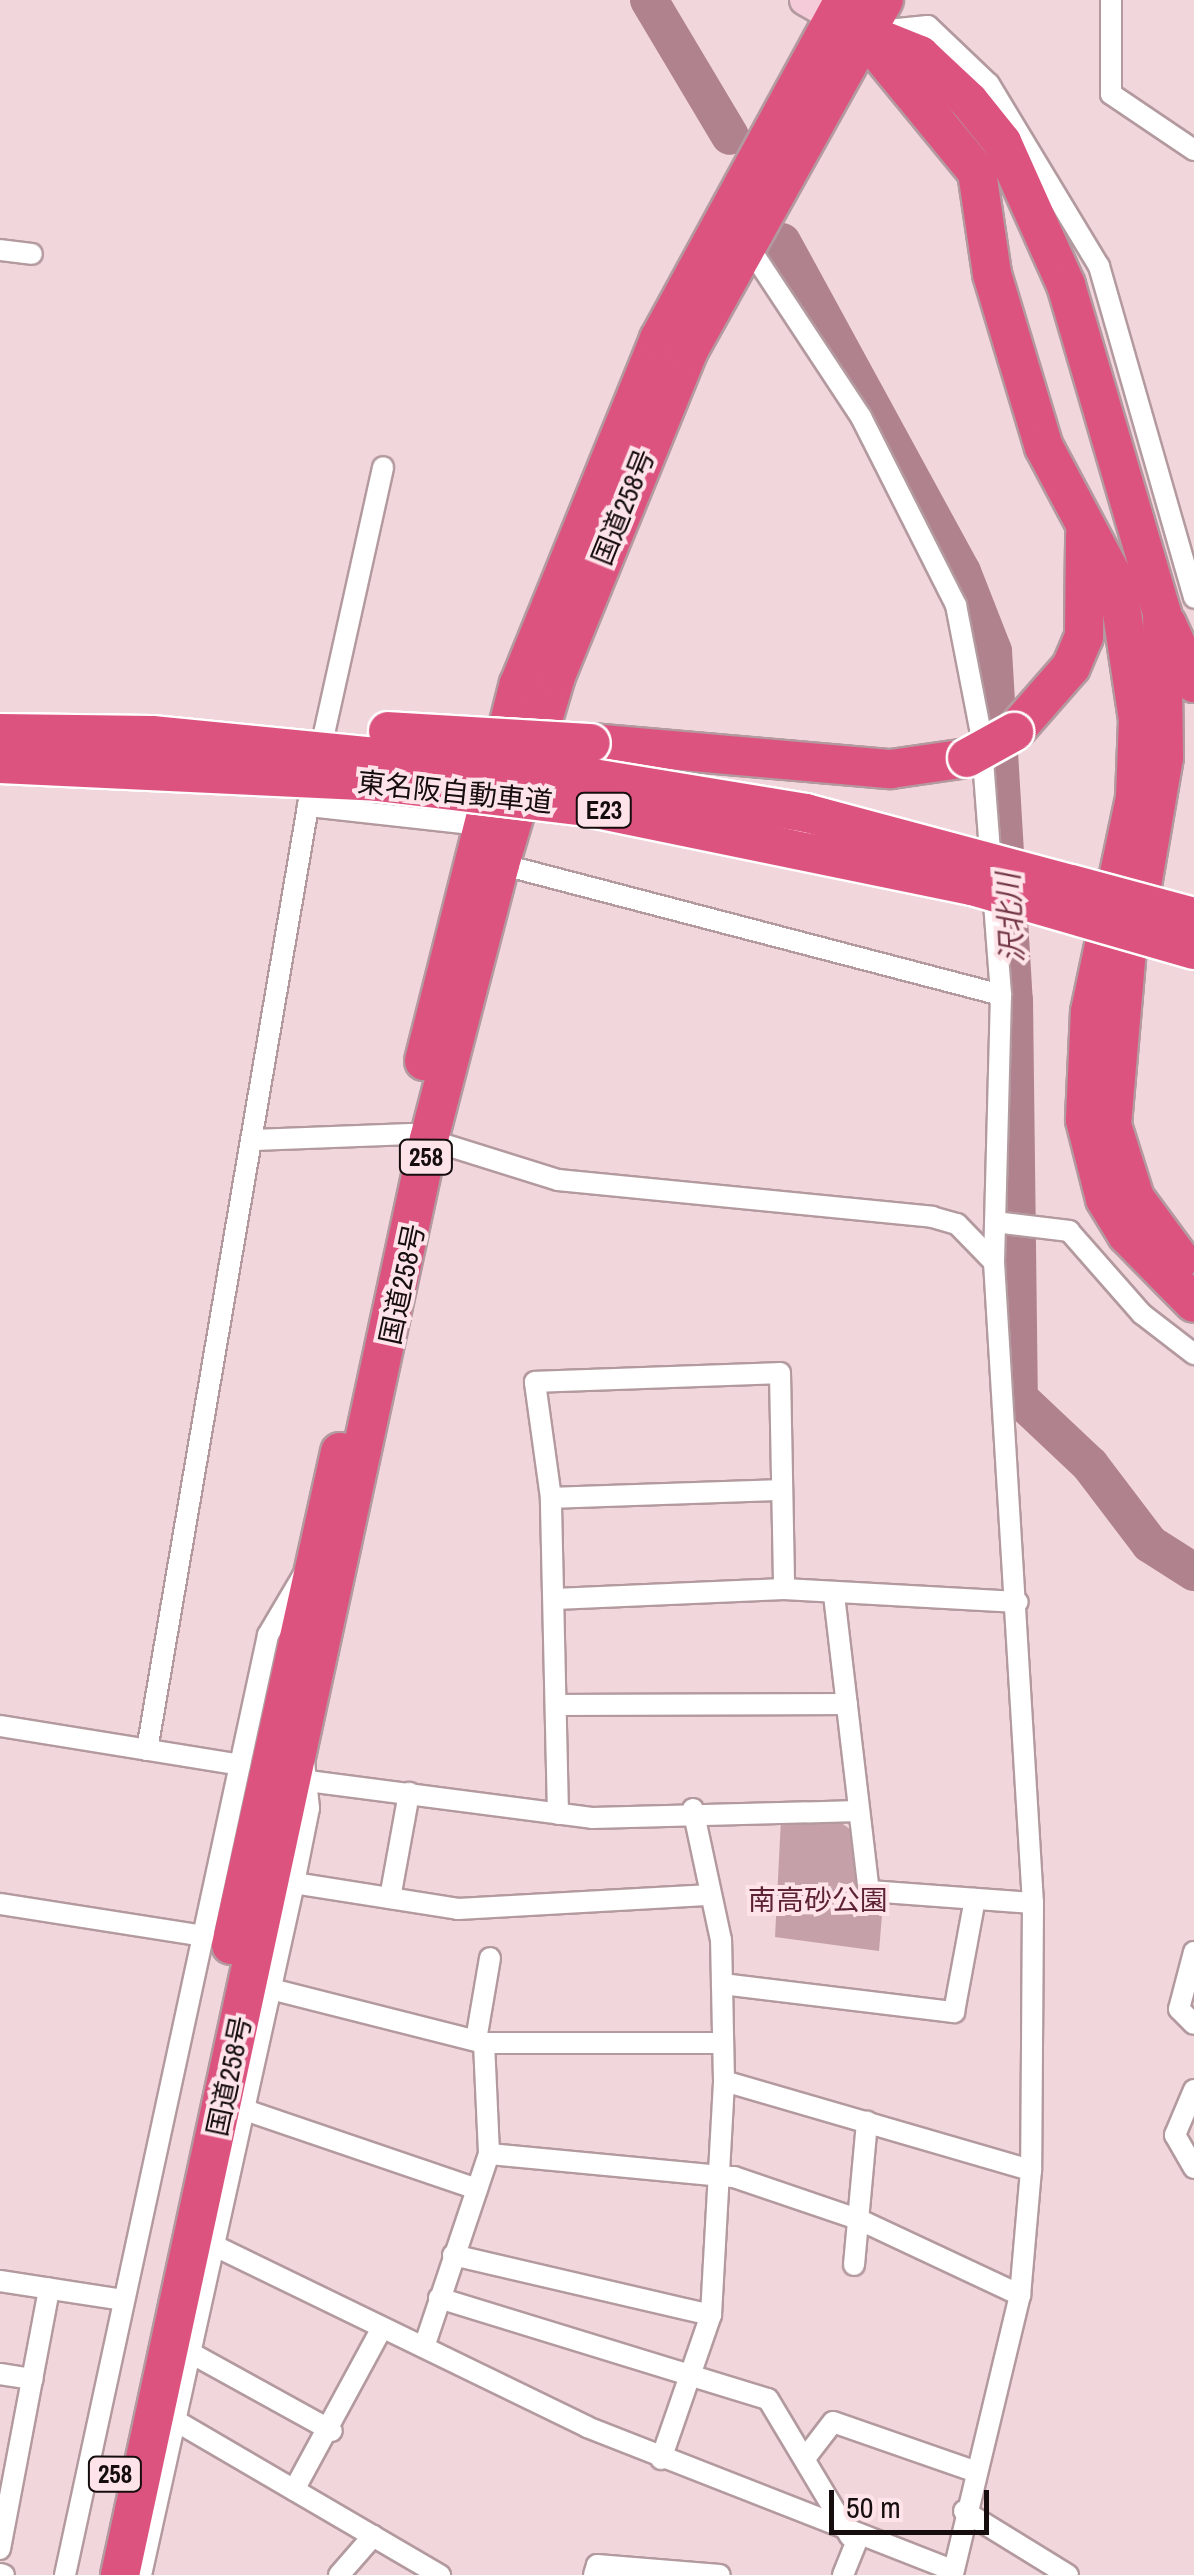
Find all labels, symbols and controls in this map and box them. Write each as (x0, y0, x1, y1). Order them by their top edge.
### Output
street label: 国道258号 (585, 444, 661, 570)
street label: 東名阪自動車道 (356, 765, 554, 819)
road number: E23 (574, 790, 634, 830)
water label: 沢北川 (990, 872, 1030, 964)
road number: 258 (398, 1137, 454, 1177)
street label: 国道258号 (373, 1221, 431, 1347)
park label: 南高砂公園 (748, 1883, 888, 1917)
street label: 国道258号 (200, 2013, 258, 2139)
road number: 258 (88, 2454, 142, 2494)
scale bar (834, 2470, 994, 2532)
text: 50 m (846, 2487, 901, 2527)

